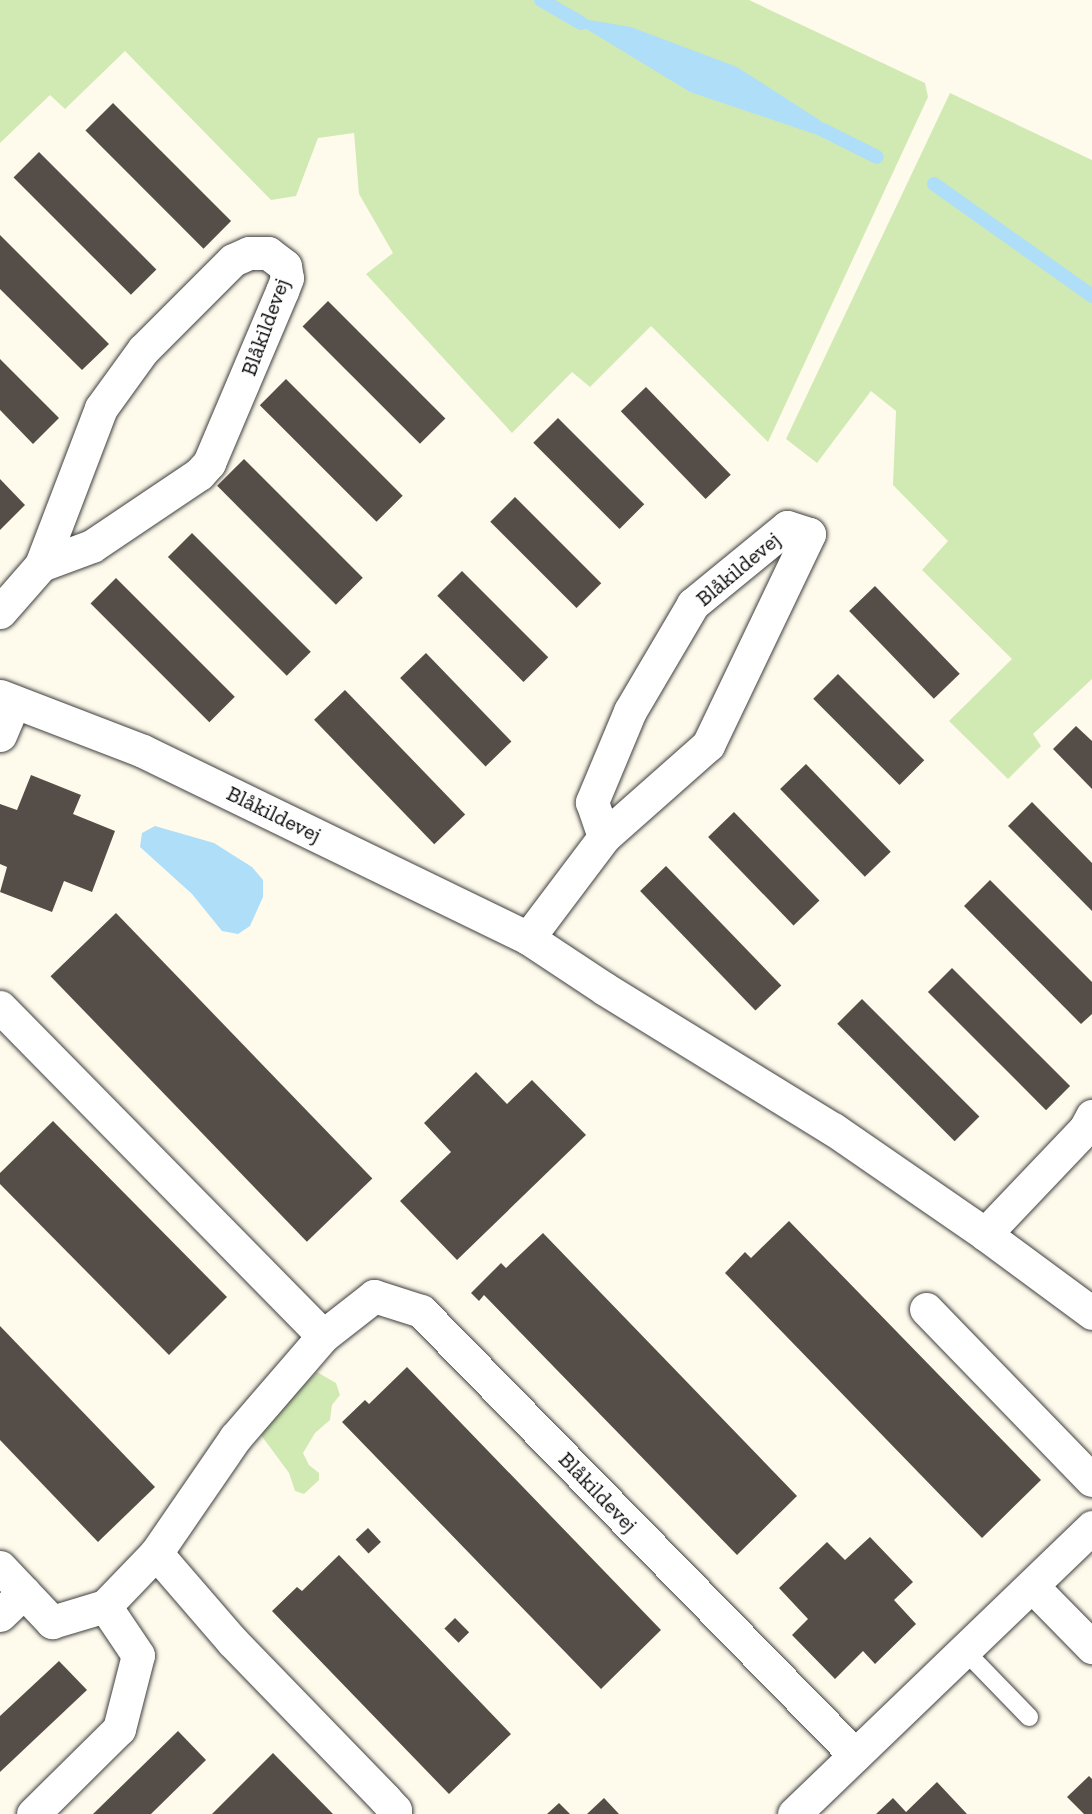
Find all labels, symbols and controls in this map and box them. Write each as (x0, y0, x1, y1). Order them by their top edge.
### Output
street label: Blåkildevej (235, 275, 295, 379)
street label: Blåkildevej (691, 526, 785, 612)
street label: Blåkildevej (222, 780, 326, 848)
street label: Blåkildevej (553, 1446, 643, 1538)

